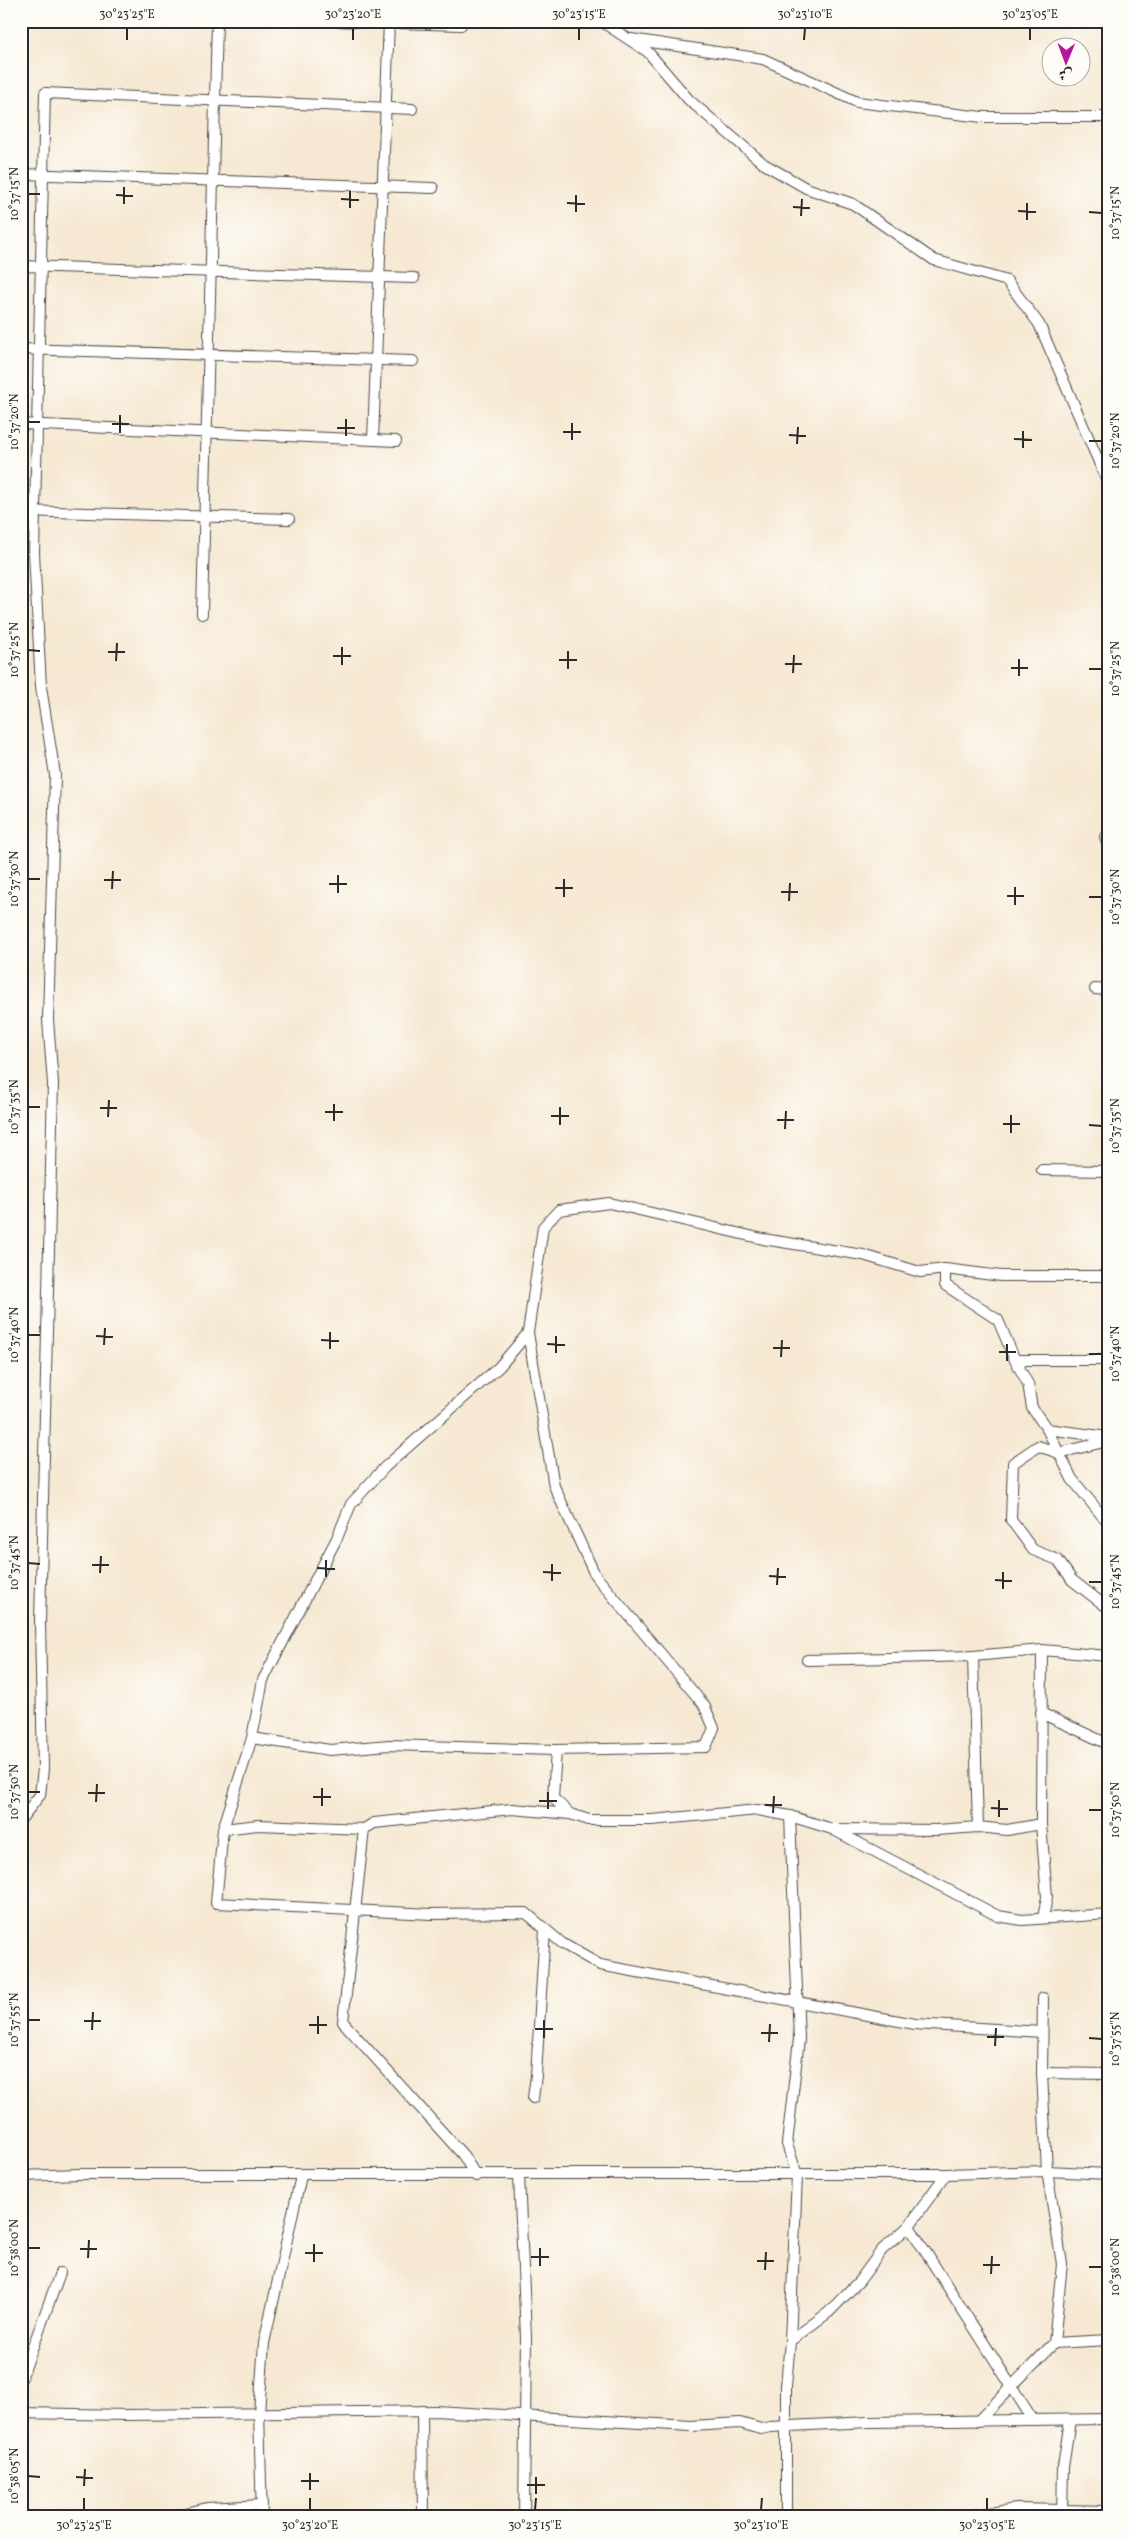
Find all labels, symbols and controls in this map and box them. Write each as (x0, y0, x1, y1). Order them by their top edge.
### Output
text: 30°23'25"E (99, 7, 155, 23)
text: 30°23'20"E (325, 7, 381, 23)
text: 30°23'15"E (552, 7, 606, 23)
text: 30°23'10"E (778, 7, 832, 23)
text: 30°23'05"E (1002, 7, 1058, 23)
north arrow (1042, 38, 1092, 88)
text: ش (1059, 64, 1073, 83)
text: 10°37'15"N (7, 167, 23, 221)
text: 10°37'15"N (1108, 186, 1124, 240)
text: 10°37'20"N (7, 394, 23, 450)
text: 10°37'20"N (1108, 413, 1124, 469)
text: 10°37'25"N (7, 622, 23, 678)
text: 10°37'25"N (1108, 641, 1124, 697)
text: 10°37'30"N (7, 851, 23, 907)
text: 10°37'30"N (1108, 869, 1124, 925)
text: 10°37'35"N (7, 1079, 23, 1135)
text: 10°37'35"N (1108, 1098, 1124, 1154)
text: 10°37'40"N (7, 1307, 23, 1363)
text: 10°37'40"N (1108, 1326, 1124, 1382)
text: 10°37'45"N (7, 1535, 23, 1591)
text: 10°37'45"N (1108, 1554, 1124, 1610)
text: 10°37'50"N (7, 1764, 23, 1820)
text: 10°37'50"N (1108, 1782, 1124, 1838)
text: 10°37'55"N (7, 1992, 23, 2048)
text: 10°37'55"N (1108, 2011, 1124, 2067)
text: 10°38'00"N (7, 2219, 23, 2277)
text: 10°38'00"N (1108, 2238, 1124, 2296)
text: 10°38'05"N (7, 2448, 23, 2504)
text: 30°23'25"E (56, 2518, 112, 2534)
text: 30°23'20"E (282, 2518, 338, 2534)
text: 30°23'15"E (508, 2518, 562, 2534)
text: 30°23'10"E (734, 2518, 788, 2534)
text: 30°23'05"E (959, 2518, 1015, 2534)

